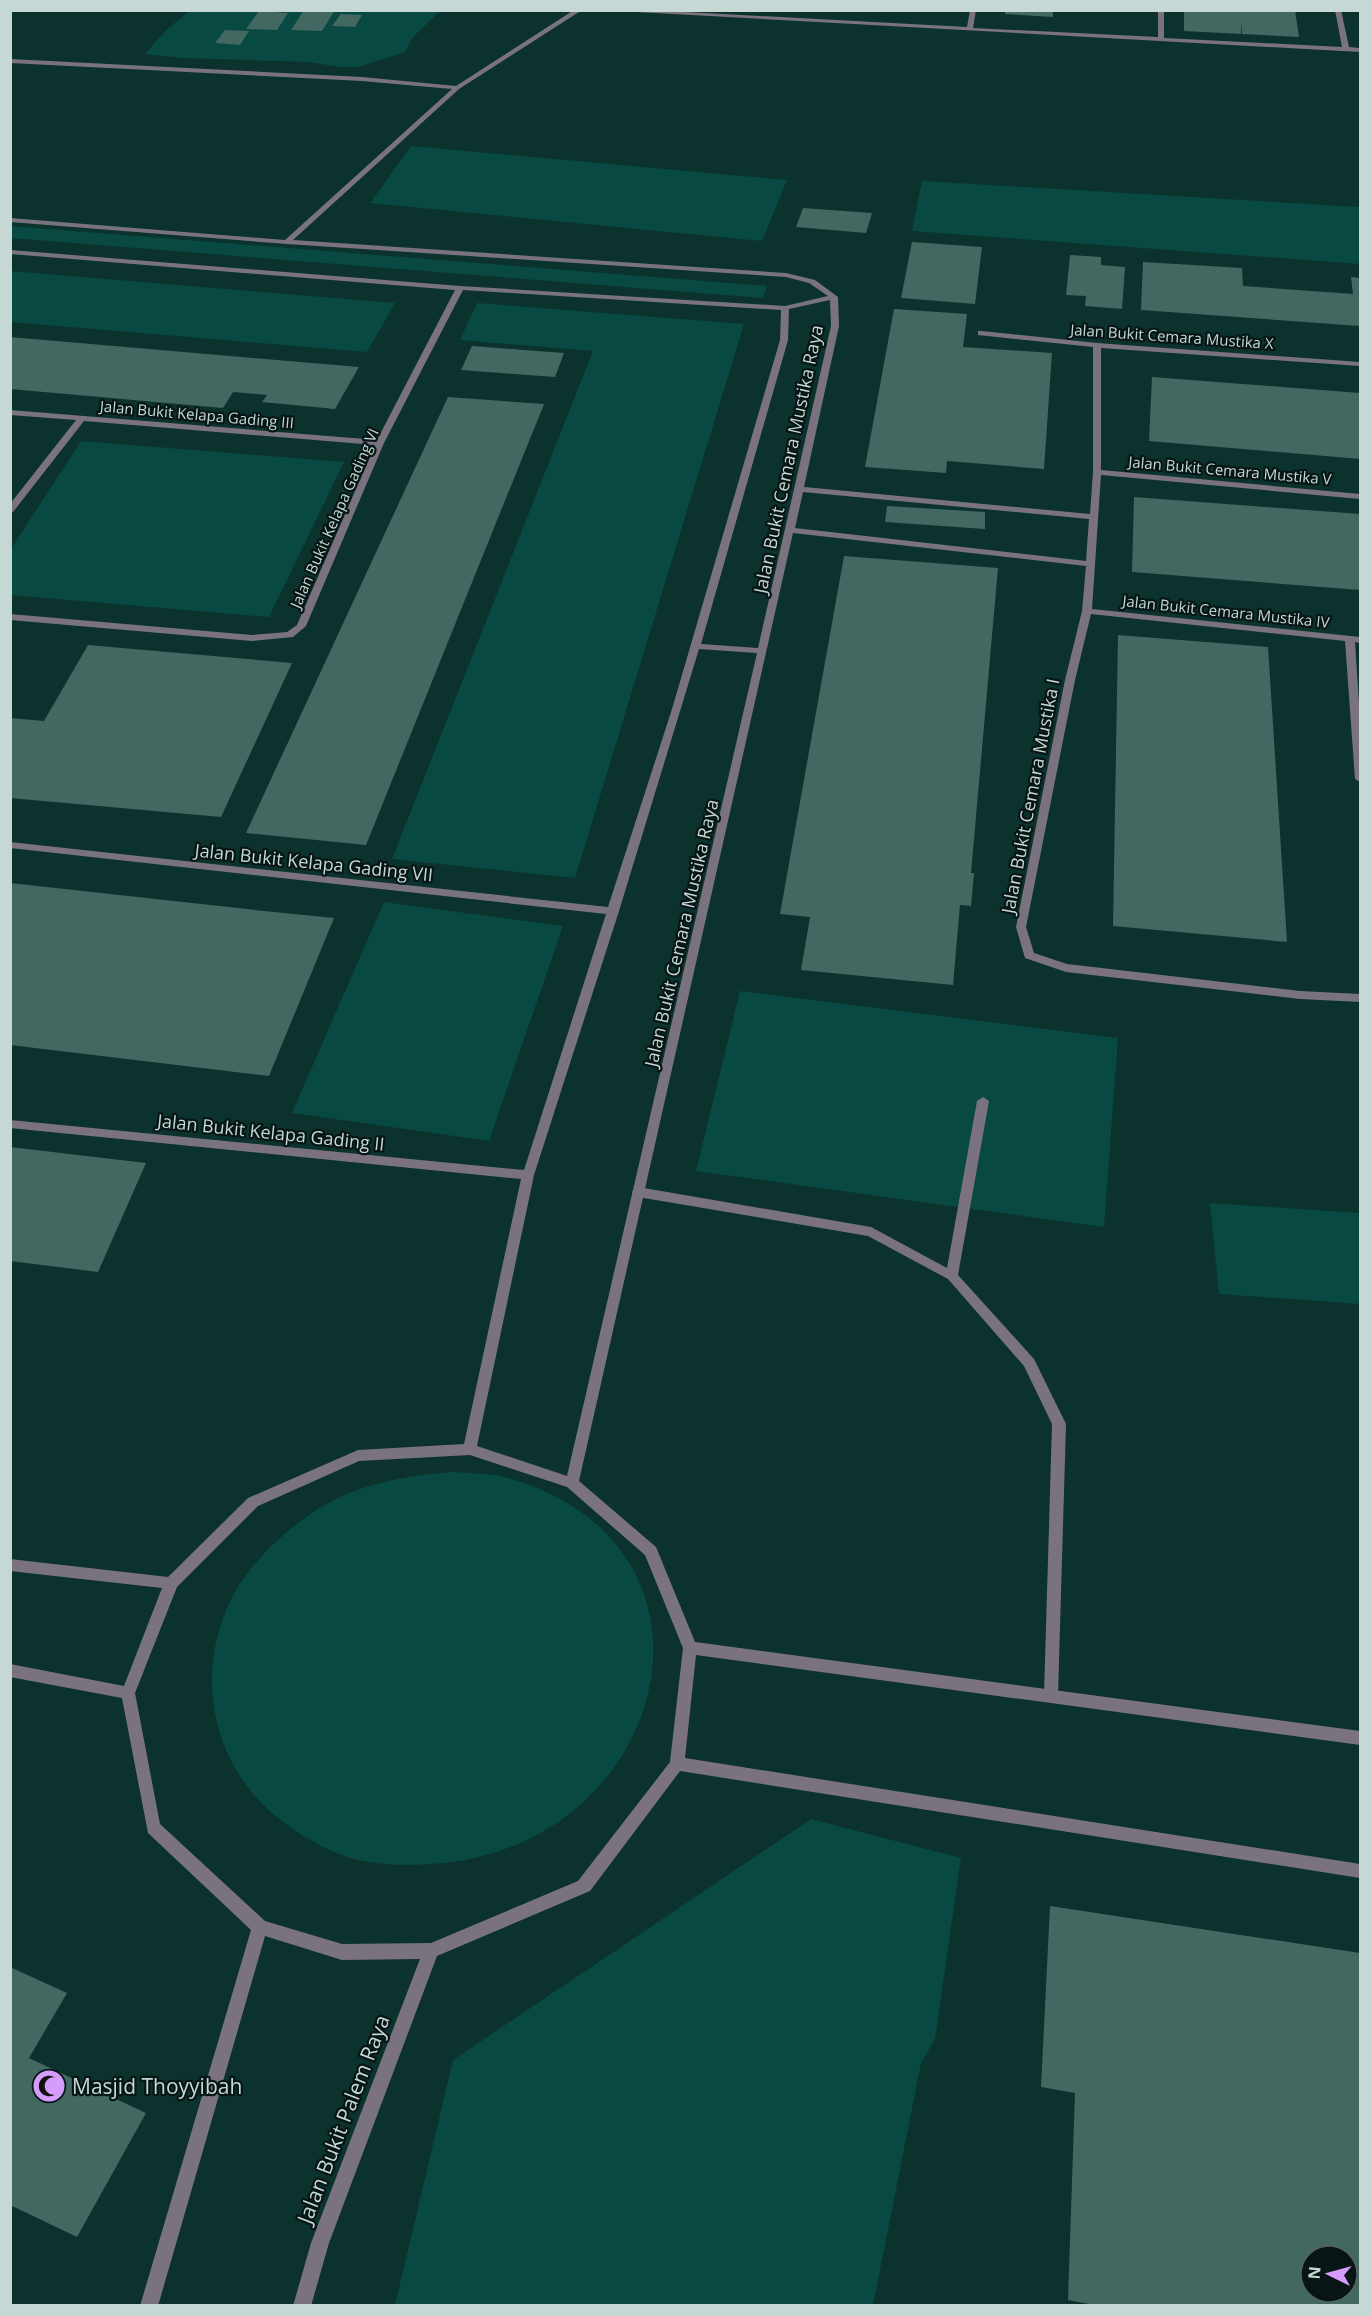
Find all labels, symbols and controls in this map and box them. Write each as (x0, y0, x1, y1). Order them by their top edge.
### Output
street label: Jalan Bukit Cemara Mustika X (1068, 319, 1275, 353)
street label: Jalan Bukit Cemara Mustika Raya (747, 322, 828, 597)
street label: Jalan Bukit Kelapa Gading III (97, 395, 295, 432)
street label: Jalan Bukit Kelapa Gading VI (284, 425, 383, 613)
street label: Jalan Bukit Cemara Mustika V (1126, 451, 1332, 489)
street label: Jalan Bukit Cemara Mustika IV (1120, 590, 1331, 632)
street label: Jalan Bukit Cemara Mustika I (995, 676, 1065, 918)
street label: Jalan Bukit Cemara Mustika Raya (638, 797, 724, 1071)
street label: Jalan Bukit Kelapa Gading VII (192, 837, 434, 886)
street label: Jalan Bukit Kelapa Gading II (154, 1108, 386, 1156)
street label: Jalan Bukit Palem Raya (290, 2011, 396, 2229)
mosque icon: Masjid Thoyyibah (31, 2068, 67, 2104)
place label: Masjid Thoyyibah (72, 2072, 242, 2100)
north arrow (1299, 2244, 1359, 2304)
text: N (1303, 2265, 1326, 2280)

